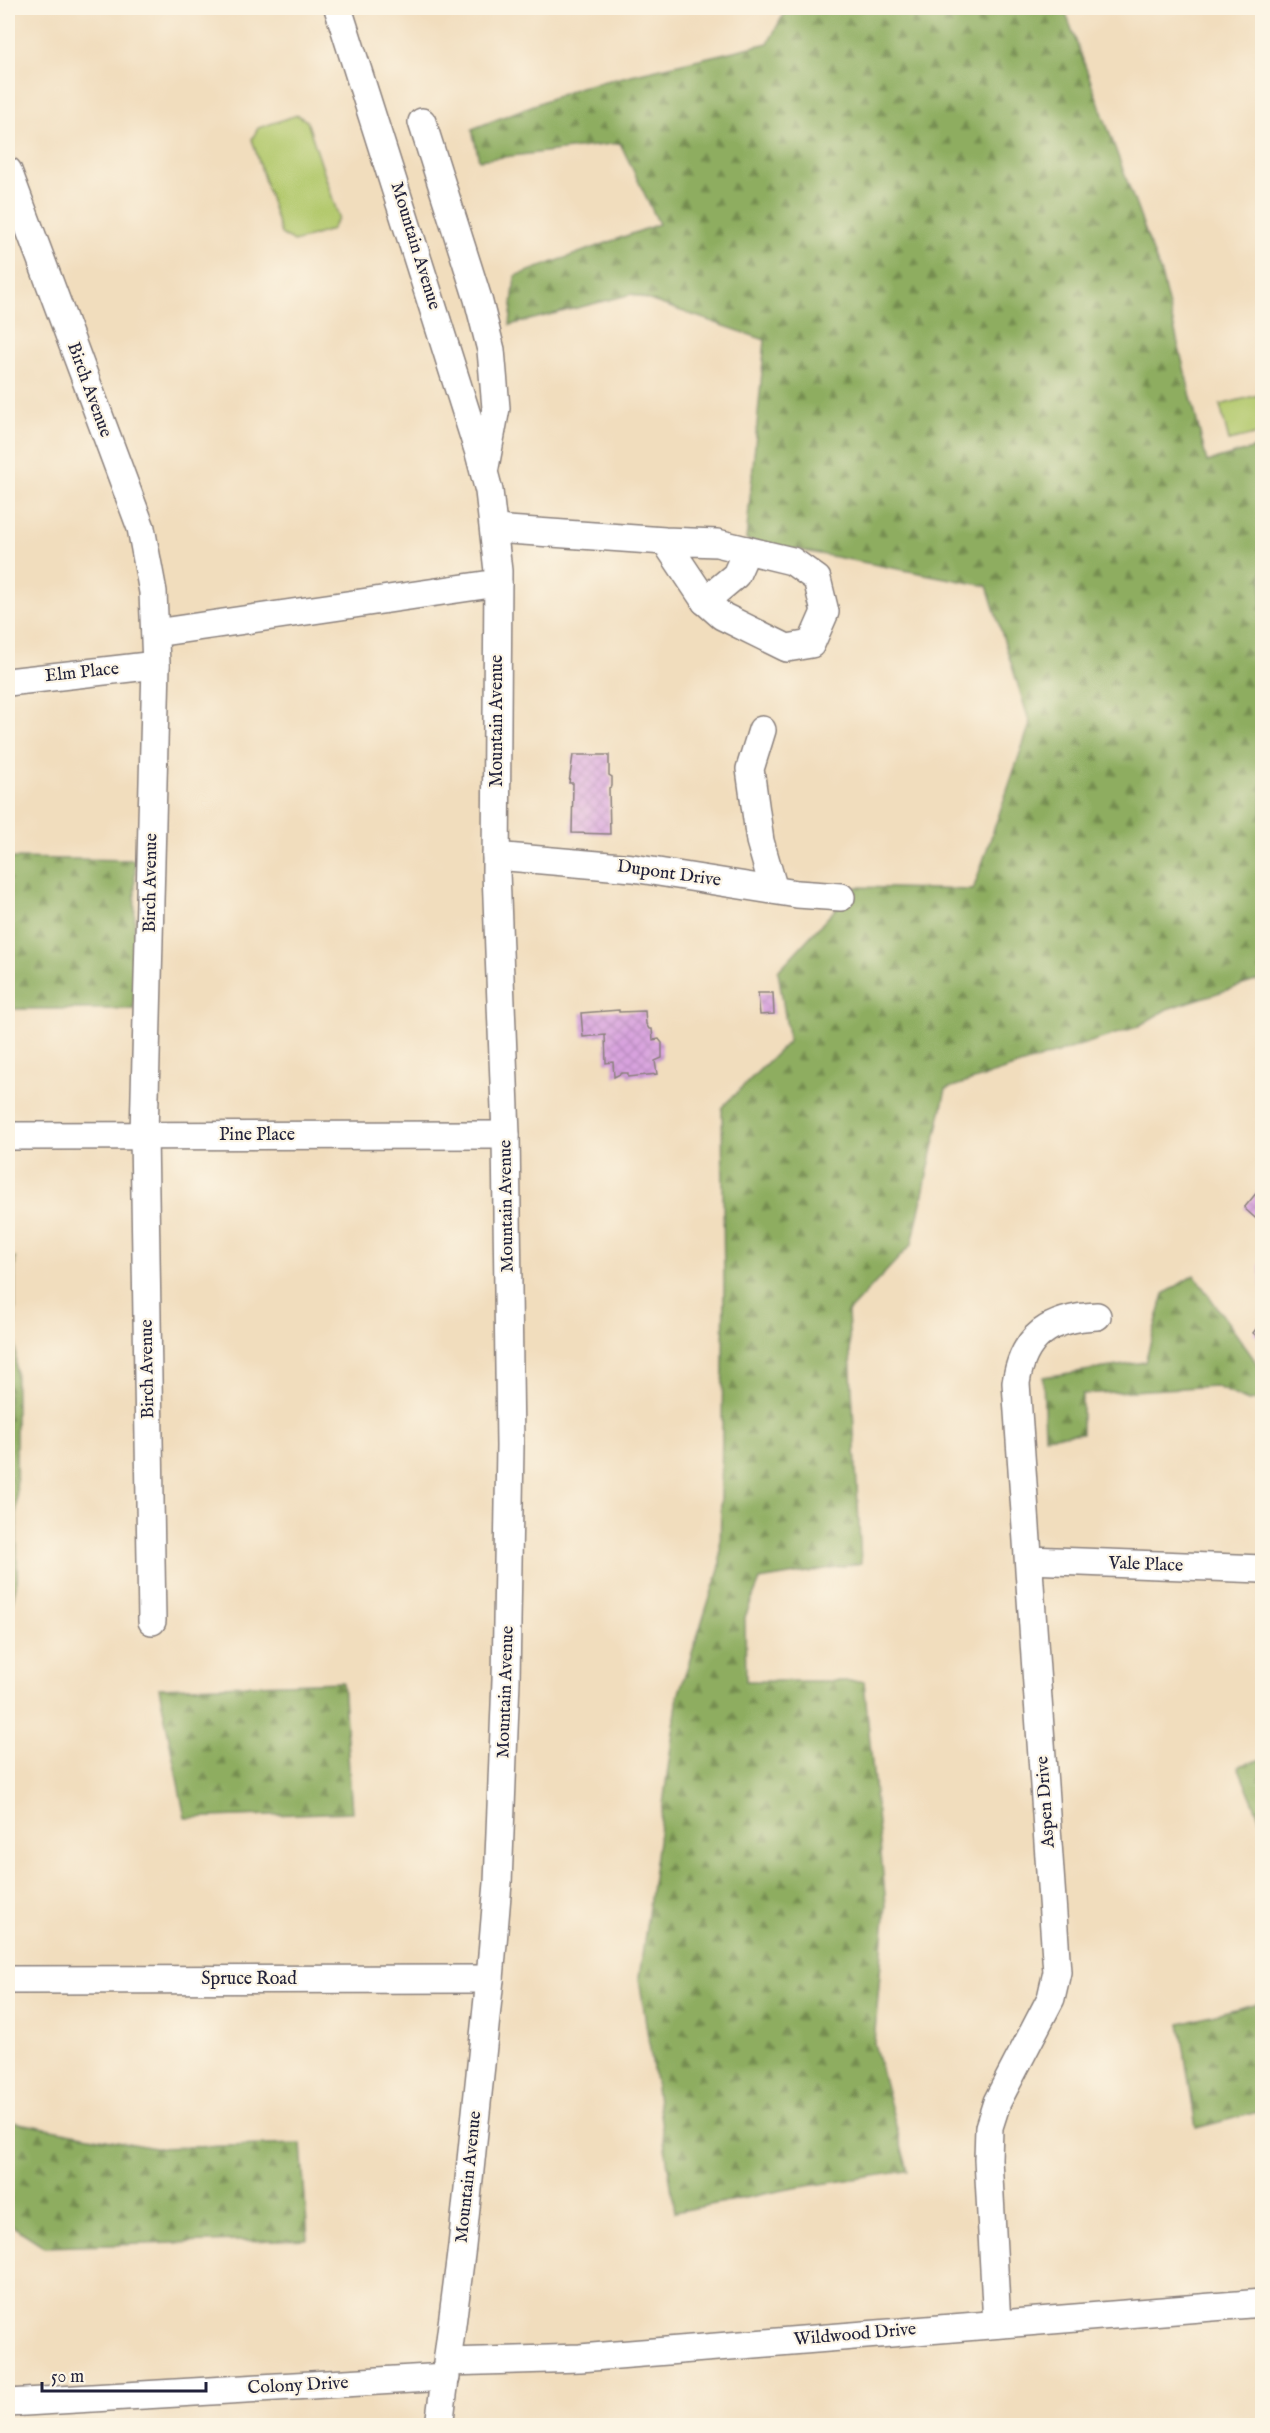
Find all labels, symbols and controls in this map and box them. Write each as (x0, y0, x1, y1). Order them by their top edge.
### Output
street label: Mountain Avenue (385, 179, 445, 313)
street label: Birch Avenue (61, 339, 117, 441)
street label: Mountain Avenue (486, 655, 509, 787)
street label: Elm Place (44, 658, 120, 688)
street label: Birch Avenue (139, 833, 163, 933)
street label: Dupont Drive (616, 855, 722, 893)
street label: Pine Place (219, 1124, 295, 1147)
street label: Mountain Avenue (494, 1140, 520, 1272)
street label: Birch Avenue (136, 1319, 160, 1419)
street label: Vale Place (1107, 1552, 1184, 1578)
street label: Mountain Avenue (492, 1625, 520, 1759)
street label: Aspen Drive (1031, 1755, 1061, 1850)
street label: Spruce Road (201, 1968, 297, 1991)
street label: Mountain Avenue (451, 2110, 487, 2244)
street label: Wildwood Drive (793, 2318, 917, 2352)
scale bar (42, 2355, 206, 2393)
text: 50 m (51, 2366, 84, 2389)
street label: Colony Drive (247, 2372, 349, 2400)

